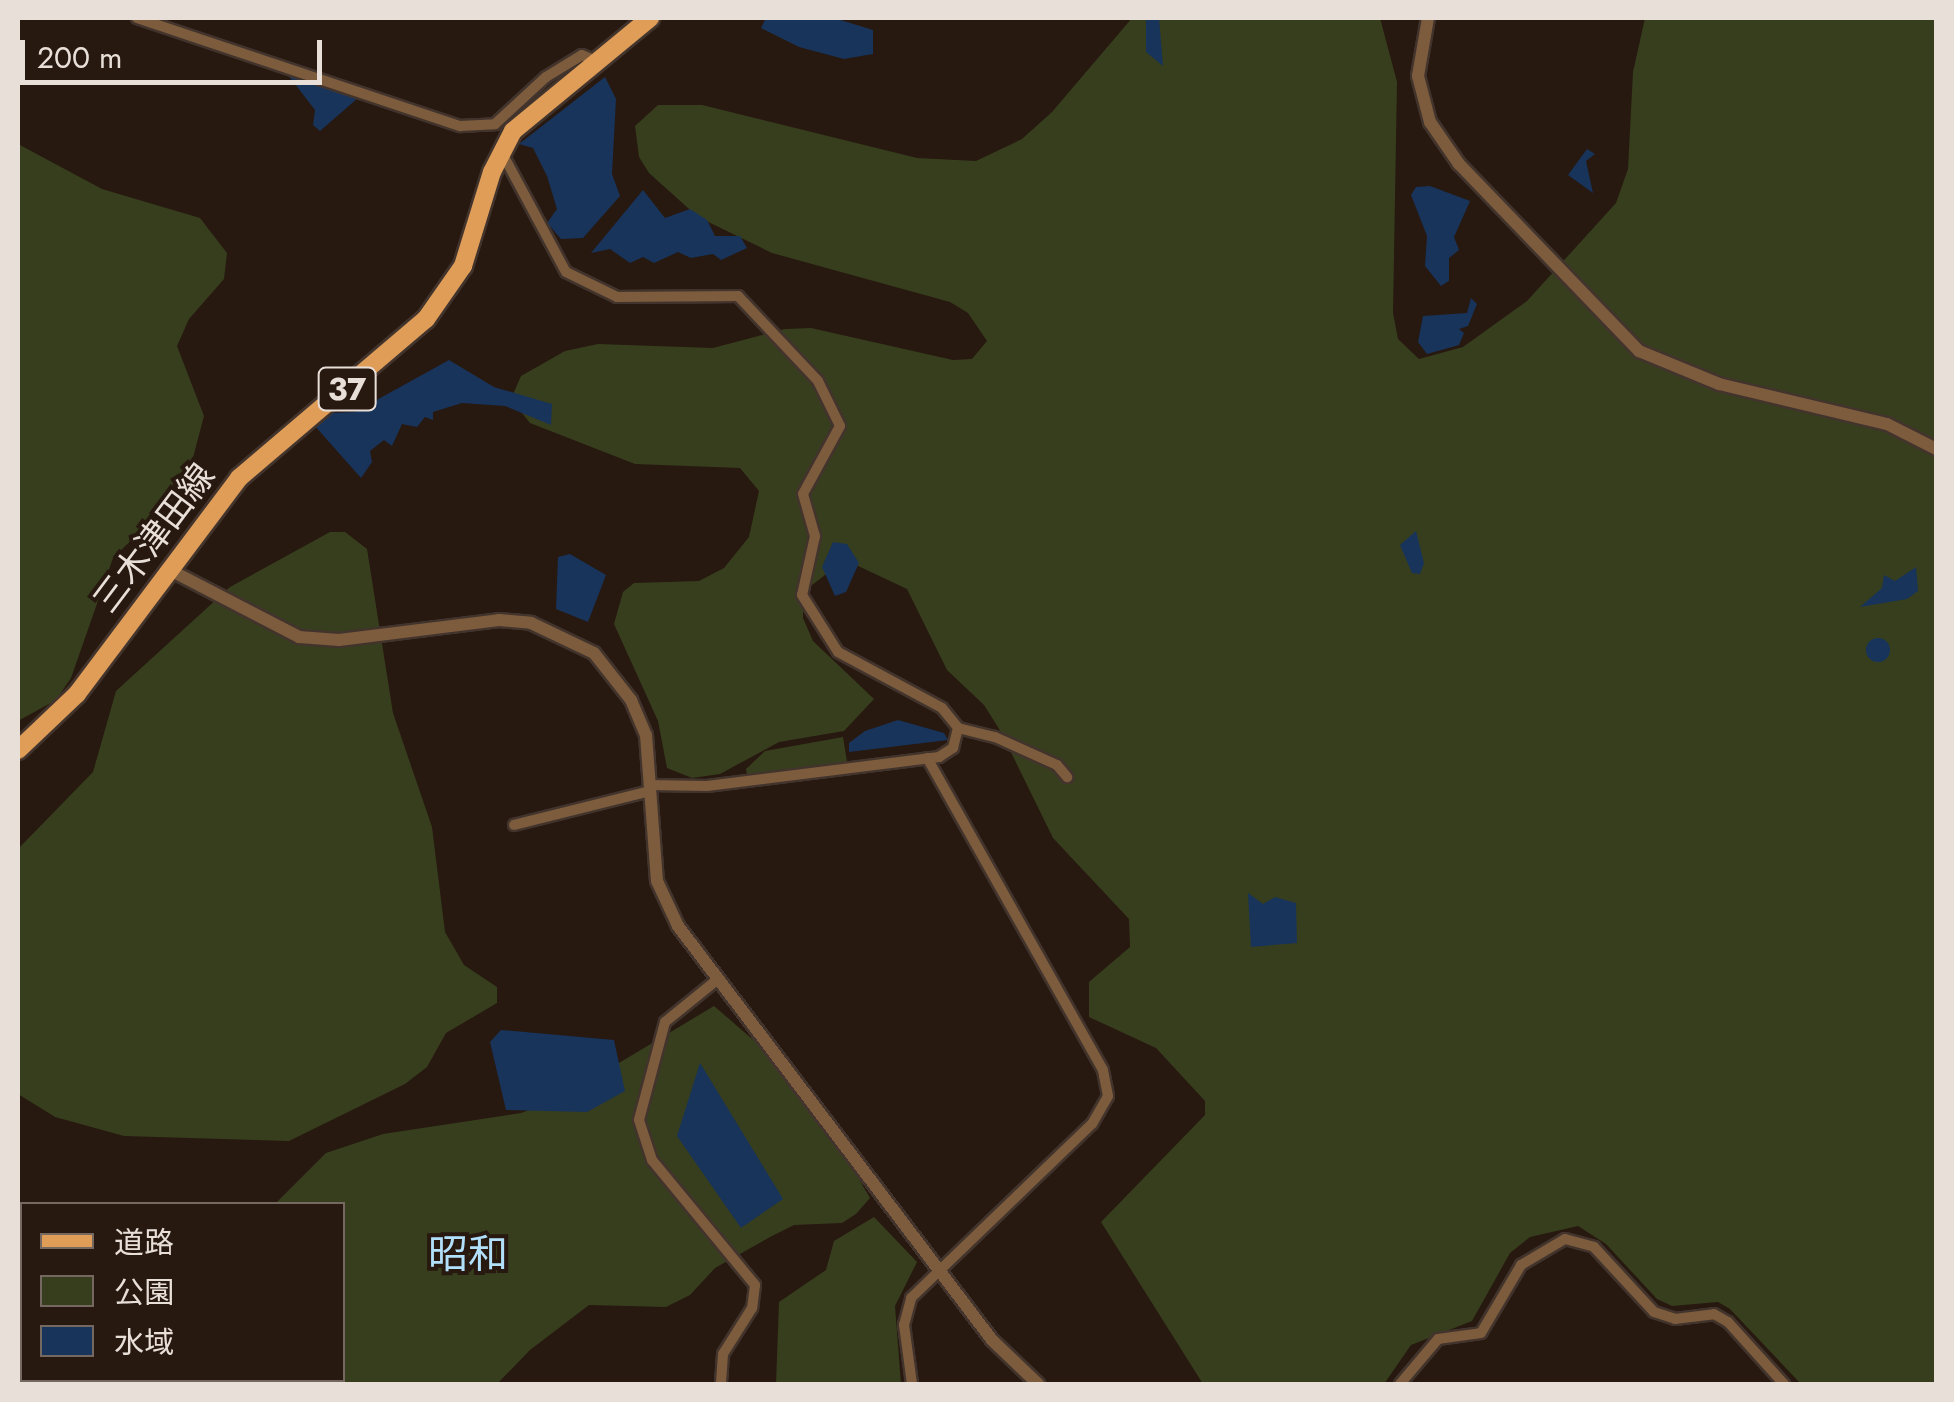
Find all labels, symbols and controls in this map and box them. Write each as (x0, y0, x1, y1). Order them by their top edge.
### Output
scale bar (25, 20, 328, 82)
text: 200 m (37, 36, 122, 79)
road number: 37 (317, 362, 377, 416)
street label: 三木津田線 (85, 455, 223, 621)
legend (20, 1202, 345, 1382)
text: 道路 (114, 1221, 174, 1264)
district label: 昭和 (428, 1230, 508, 1278)
text: 公園 (114, 1271, 174, 1314)
text: 水域 (114, 1321, 174, 1364)

